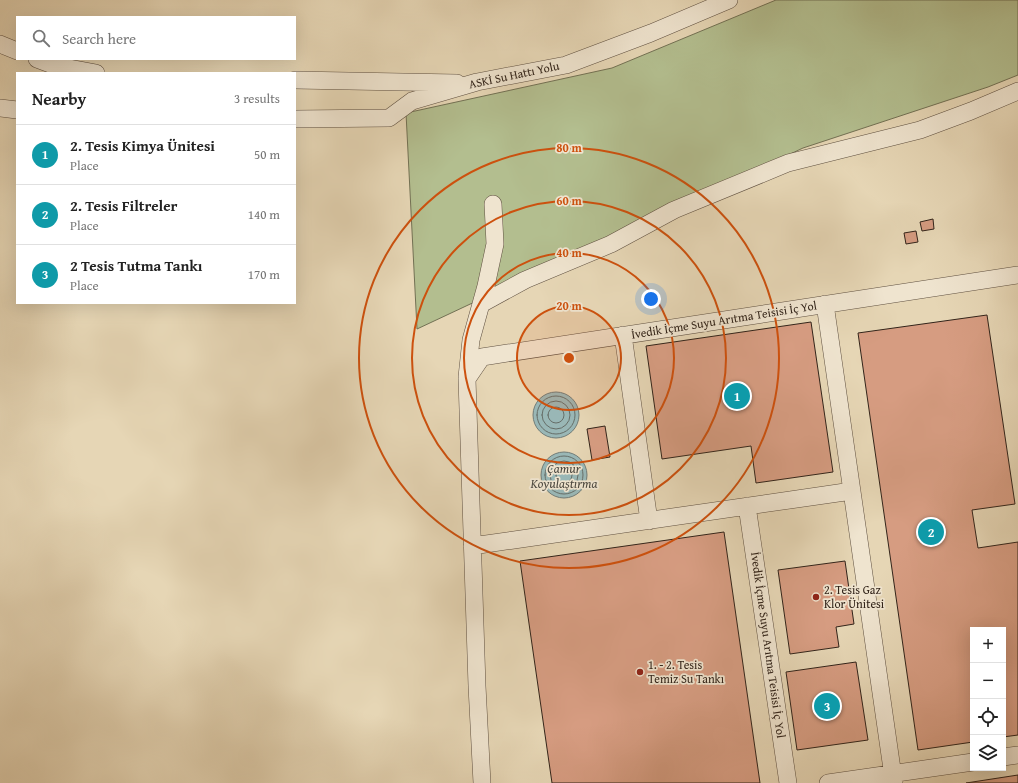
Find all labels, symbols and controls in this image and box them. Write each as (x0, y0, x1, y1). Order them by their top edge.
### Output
search box (16, 16, 296, 60)
icon: search (30, 27, 52, 49)
text: Search here (62, 28, 136, 49)
street label: ASKİ Su Hattı Yolu (467, 57, 561, 92)
text: Nearby (32, 86, 86, 111)
text: 3 results (234, 89, 280, 108)
text: 2. Tesis Kimya Ünitesi (70, 135, 215, 156)
text: 80 m (556, 139, 582, 156)
text: 1 (42, 145, 48, 164)
text: 50 m (254, 145, 280, 164)
text: Place (70, 156, 99, 175)
text: 60 m (556, 192, 582, 209)
text: 2. Tesis Filtreler (70, 195, 177, 216)
text: 2 (42, 205, 48, 224)
text: 140 m (248, 205, 280, 224)
text: Place (70, 216, 99, 235)
text: 40 m (556, 244, 582, 261)
text: 2 Tesis Tutma Tankı (70, 255, 203, 276)
text: 3 (42, 265, 48, 284)
text: 170 m (248, 265, 280, 284)
text: Place (70, 276, 99, 295)
your location (641, 289, 661, 309)
street label: İvedik İçme Suyu Arıtma Teisisi İç Yol (630, 296, 819, 343)
text: 20 m (556, 297, 582, 314)
centre of rings (562, 351, 576, 365)
pin: 1 (724, 381, 750, 411)
water label: Çamur Koyulaştırma (529, 459, 598, 493)
pin: 2 (918, 517, 944, 547)
street label: İvedik İçme Suyu Arıtma Teisisi İç Yol (747, 551, 790, 740)
place label: 2. Tesis Gaz Klor Ünitesi (824, 581, 885, 612)
marker: 2. Tesis Gaz Klor Ünitesi (811, 592, 821, 602)
map controls (970, 627, 1006, 771)
button: + (970, 627, 1006, 663)
place label: 1. - 2. Tesis Temiz Su Tankı (648, 656, 725, 687)
button: − (970, 663, 1006, 699)
marker: 1. - 2. Tesis Temiz Su Tankı (635, 667, 645, 677)
pin: 3 (814, 691, 840, 721)
button: locate (970, 699, 1006, 735)
button: layers (970, 735, 1006, 771)

